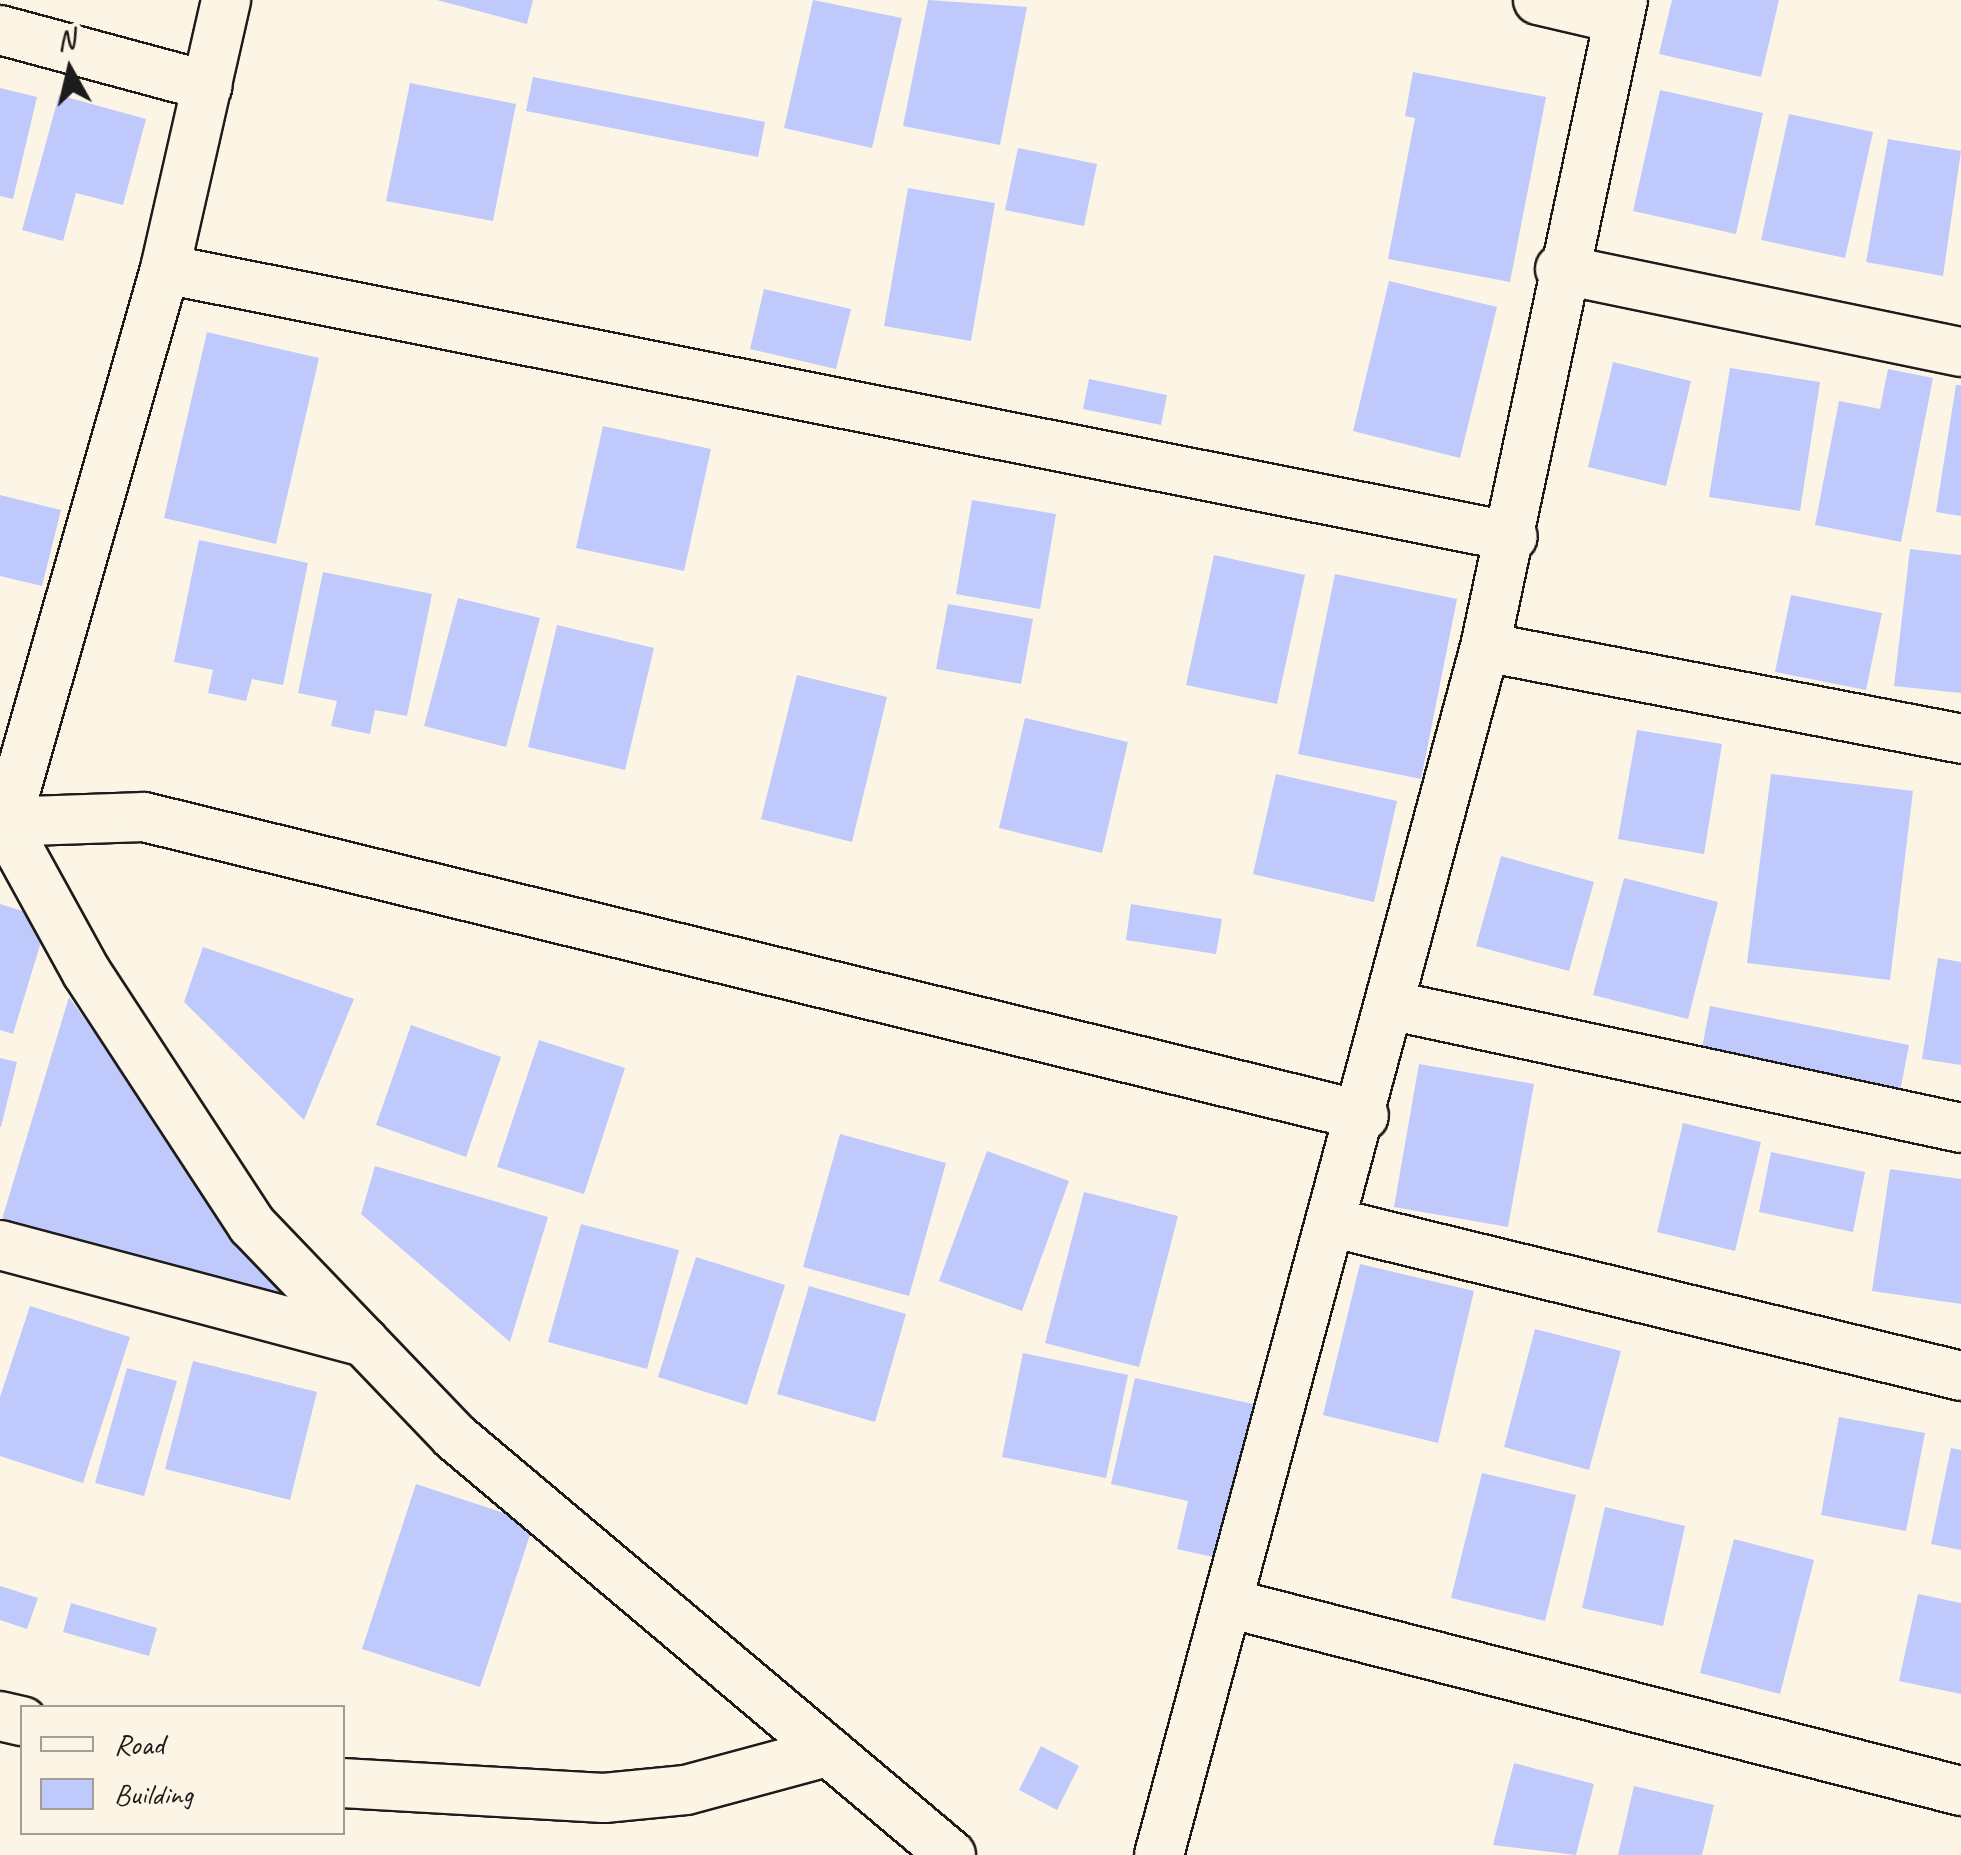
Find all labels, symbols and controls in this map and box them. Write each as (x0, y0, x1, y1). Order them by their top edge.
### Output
north arrow (20, 20, 120, 120)
text: N (55, 21, 77, 58)
legend (20, 1705, 345, 1835)
text: Road (114, 1725, 164, 1763)
text: Building (114, 1775, 193, 1813)

